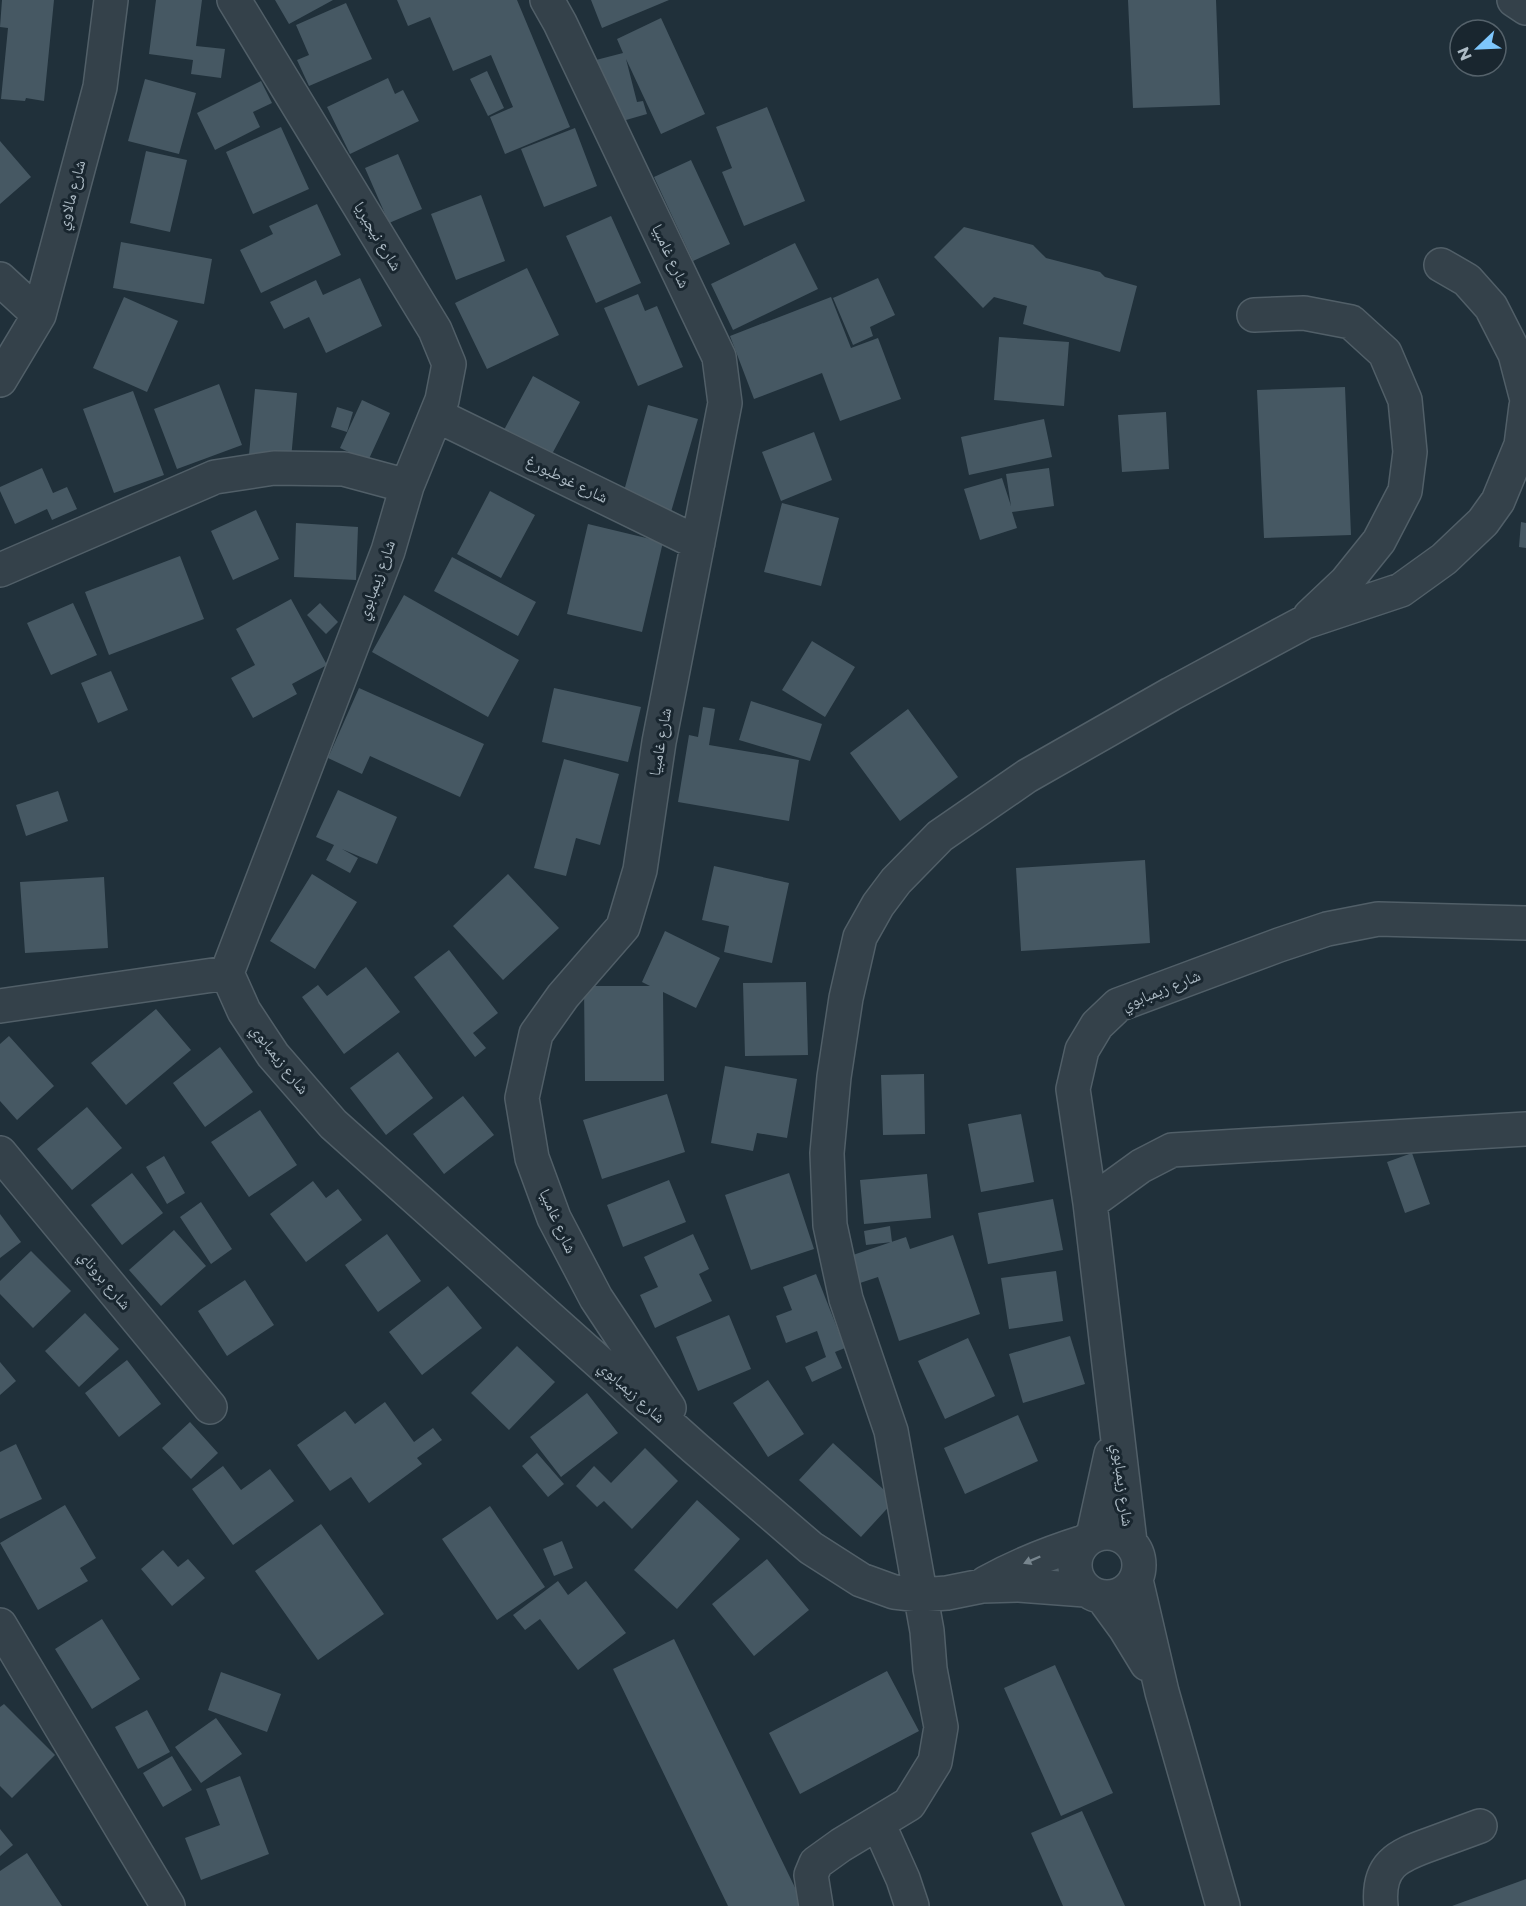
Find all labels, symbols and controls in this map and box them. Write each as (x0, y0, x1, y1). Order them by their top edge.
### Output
north arrow (1448, 18, 1508, 78)
text: N (1453, 44, 1476, 63)
street label: شارع مالاوي (53, 158, 92, 233)
street label: شارع نيجيريا (349, 198, 406, 274)
street label: شارع غامبيا (647, 221, 694, 291)
street label: شارع غوطبورغ (523, 451, 611, 508)
street label: شارع زيمبابوي (353, 538, 402, 623)
street label: شارع غامبيا (645, 707, 676, 778)
street label: شارع زيمبابوي (1119, 966, 1204, 1017)
street label: شارع زيمبابوي (244, 1020, 313, 1100)
street label: شارع غامبيا (534, 1186, 581, 1257)
street label: شارع بروناي (72, 1247, 135, 1315)
street label: شارع زيمبابوي (593, 1357, 669, 1429)
street label: شارع زيمبابوي (1105, 1442, 1138, 1528)
one-way arrow (1022, 1555, 1040, 1565)

